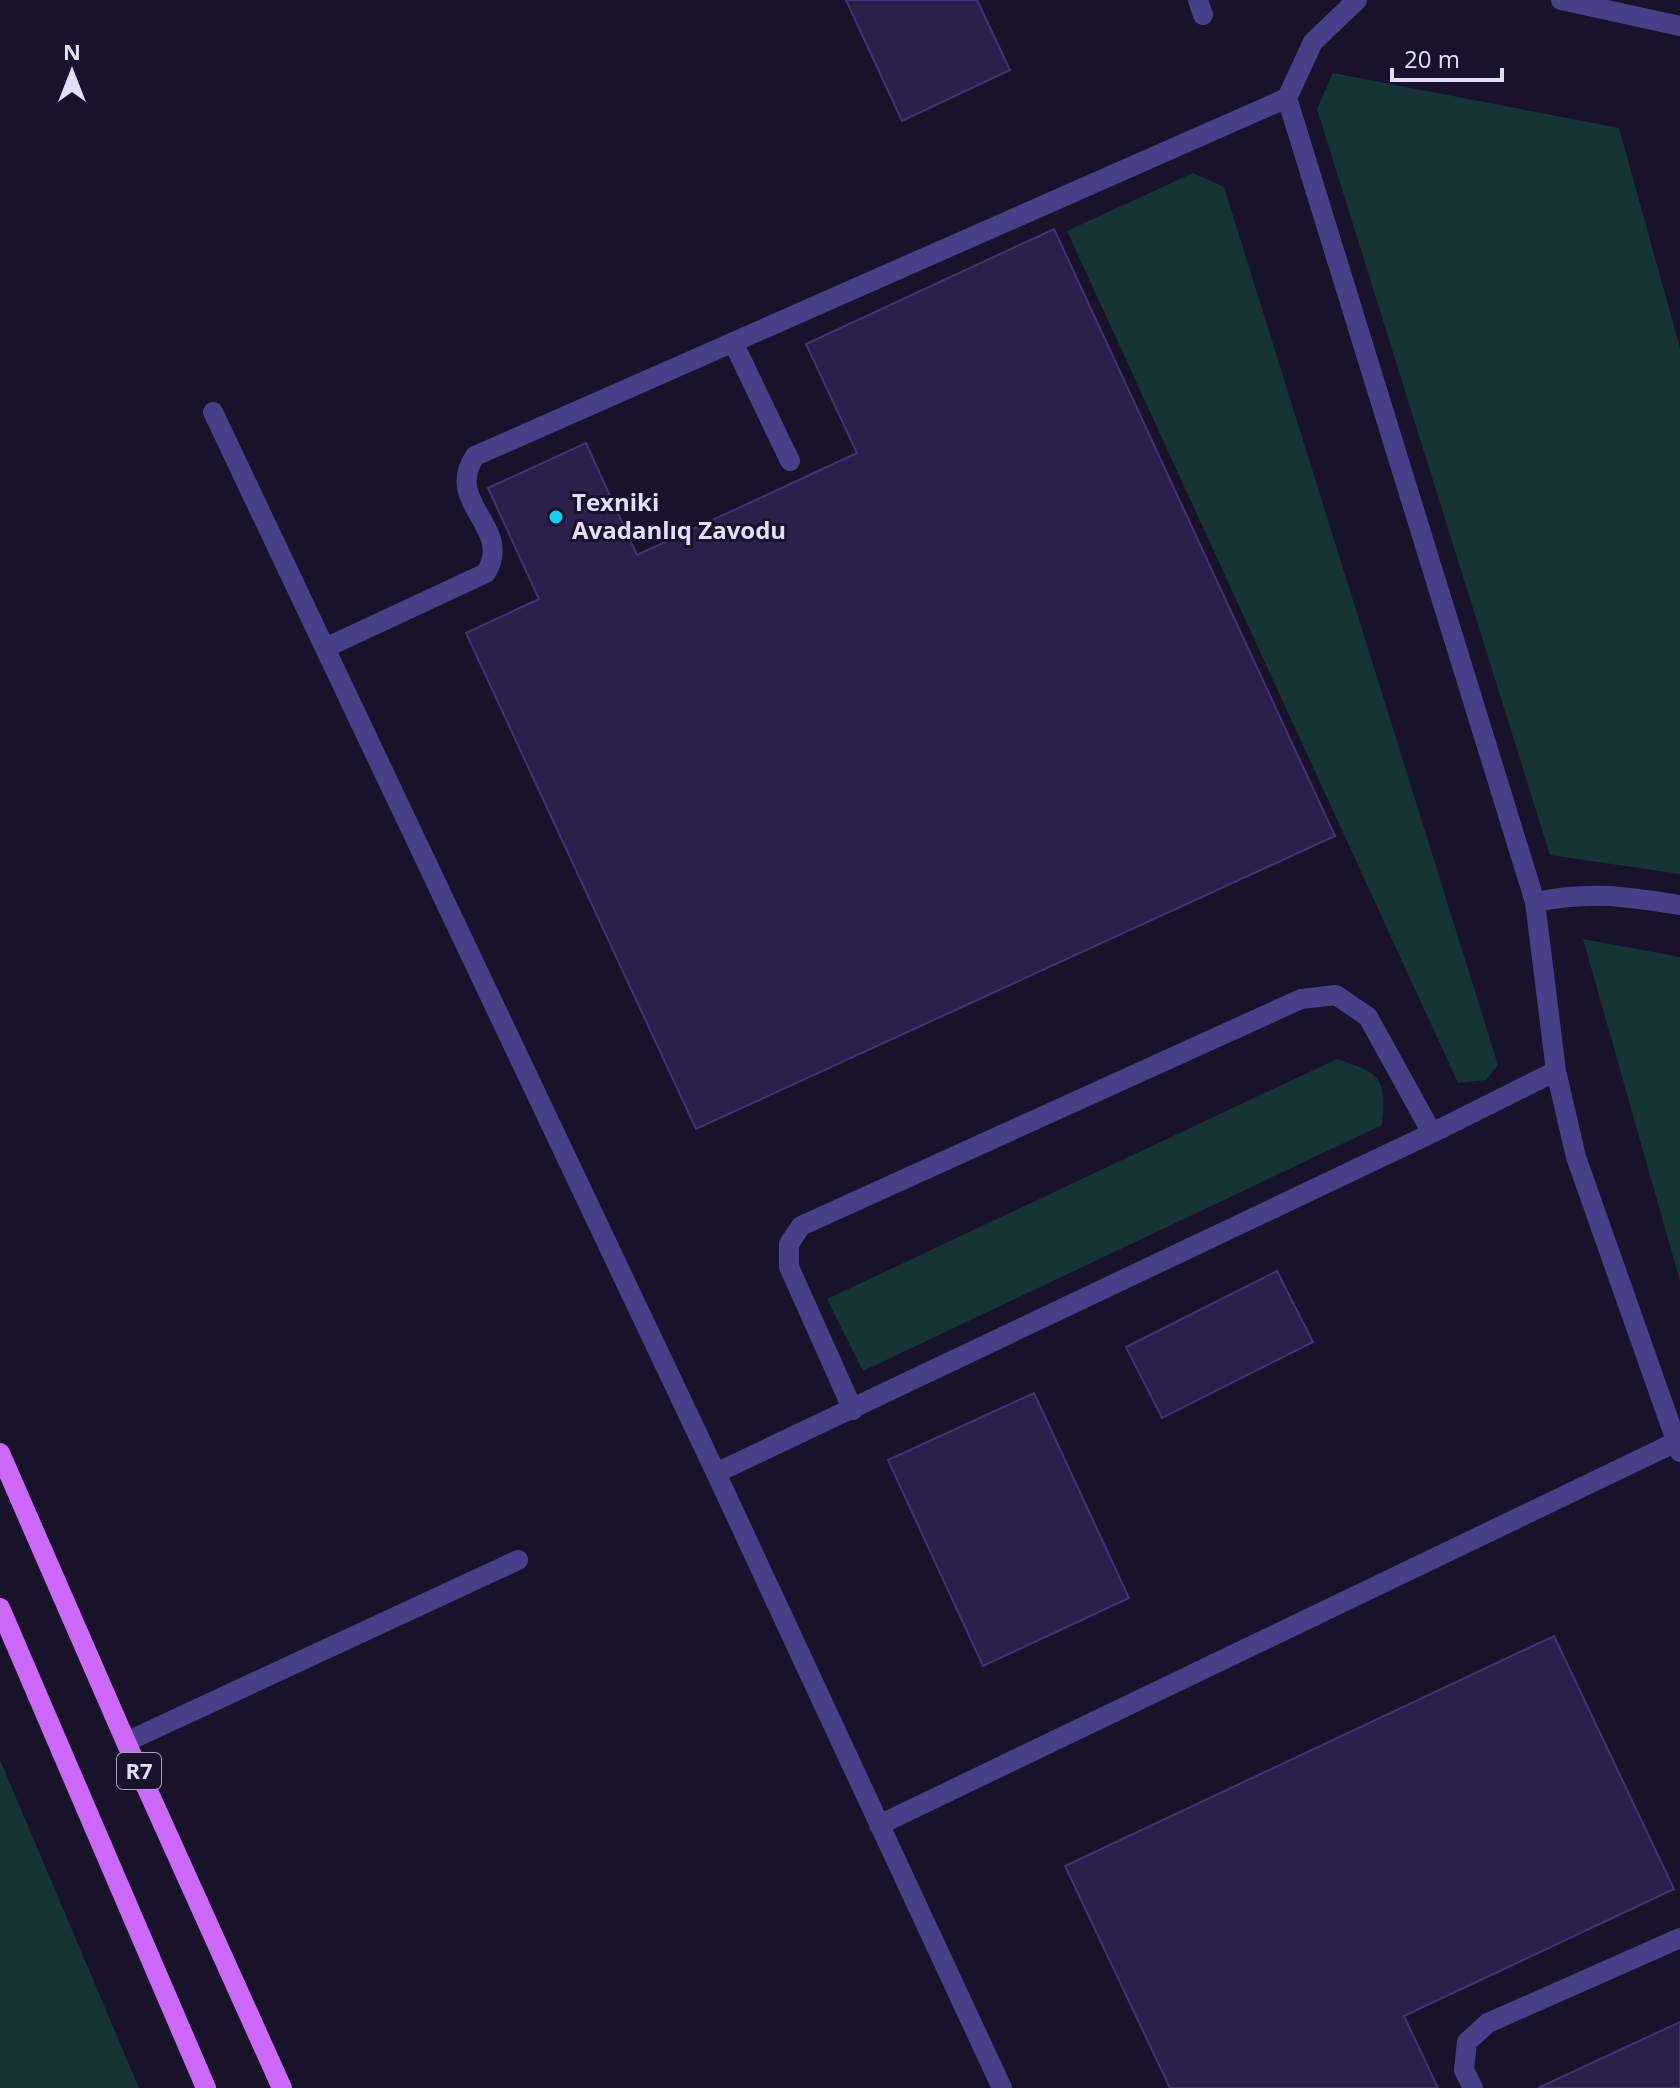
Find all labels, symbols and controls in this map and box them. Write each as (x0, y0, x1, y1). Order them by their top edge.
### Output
north arrow (32, 32, 112, 112)
scale bar (1392, 32, 1502, 82)
text: N (63, 36, 81, 66)
text: 20 m (1404, 42, 1460, 75)
place label: Texniki Avadanlıq Zavodu (572, 485, 786, 546)
marker: Texniki Avadanlıq Zavodu (547, 508, 565, 526)
road number: R7 (117, 1753, 161, 1789)

